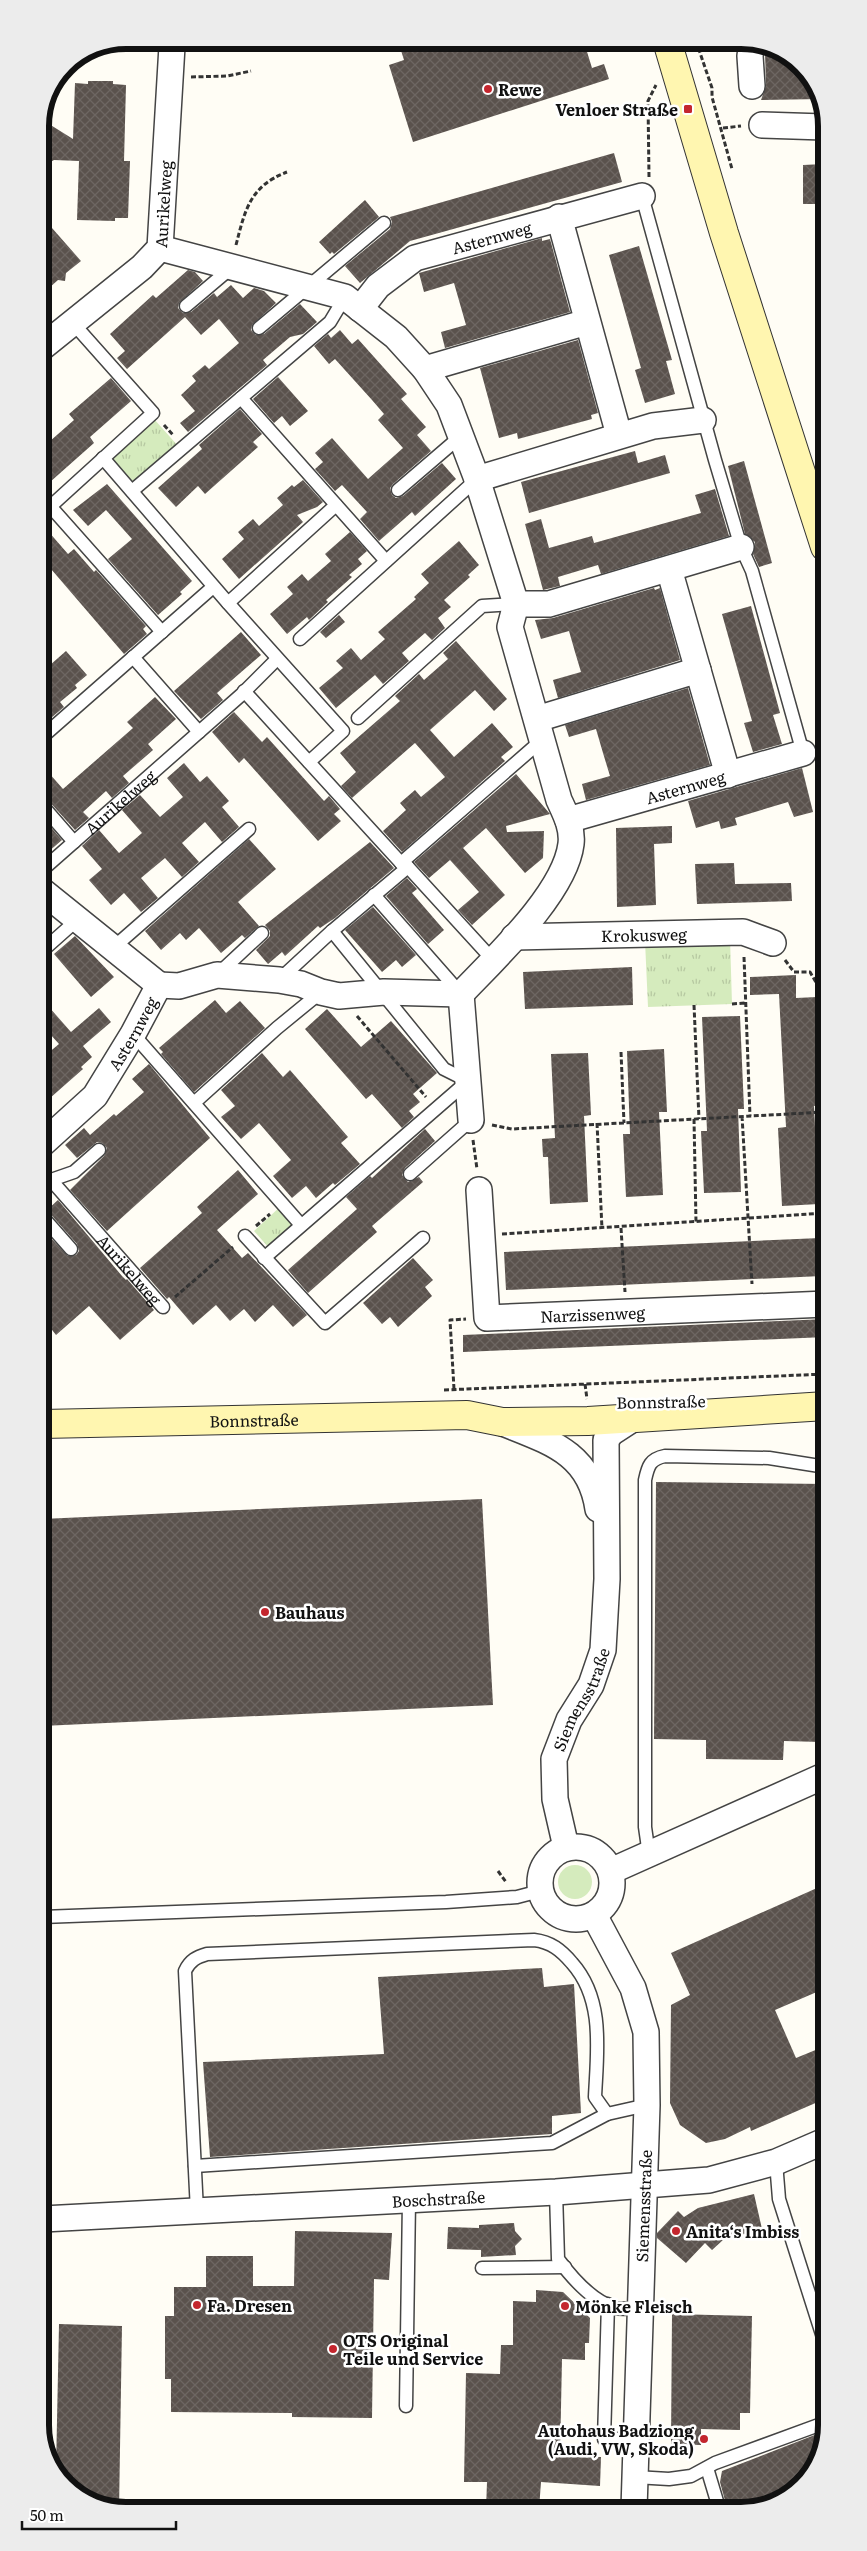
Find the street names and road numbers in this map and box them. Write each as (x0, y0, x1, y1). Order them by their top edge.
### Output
street label: Aurikelweg (148, 160, 177, 249)
street label: Asternweg (449, 215, 534, 259)
street label: Aurikelweg (79, 764, 161, 840)
street label: Asternweg (643, 764, 728, 809)
street label: Krokusweg (601, 921, 687, 947)
street label: Asternweg (102, 992, 163, 1075)
street label: Aurikelweg (92, 1228, 168, 1310)
street label: Narzissenweg (540, 1299, 646, 1328)
street label: Bonnstraße (616, 1388, 706, 1414)
street label: Bonnstraße (209, 1407, 299, 1432)
street label: Siemensstraße (546, 1644, 615, 1755)
street label: Siemensstraße (629, 2149, 657, 2263)
street label: Boschstraße (391, 2184, 486, 2213)

